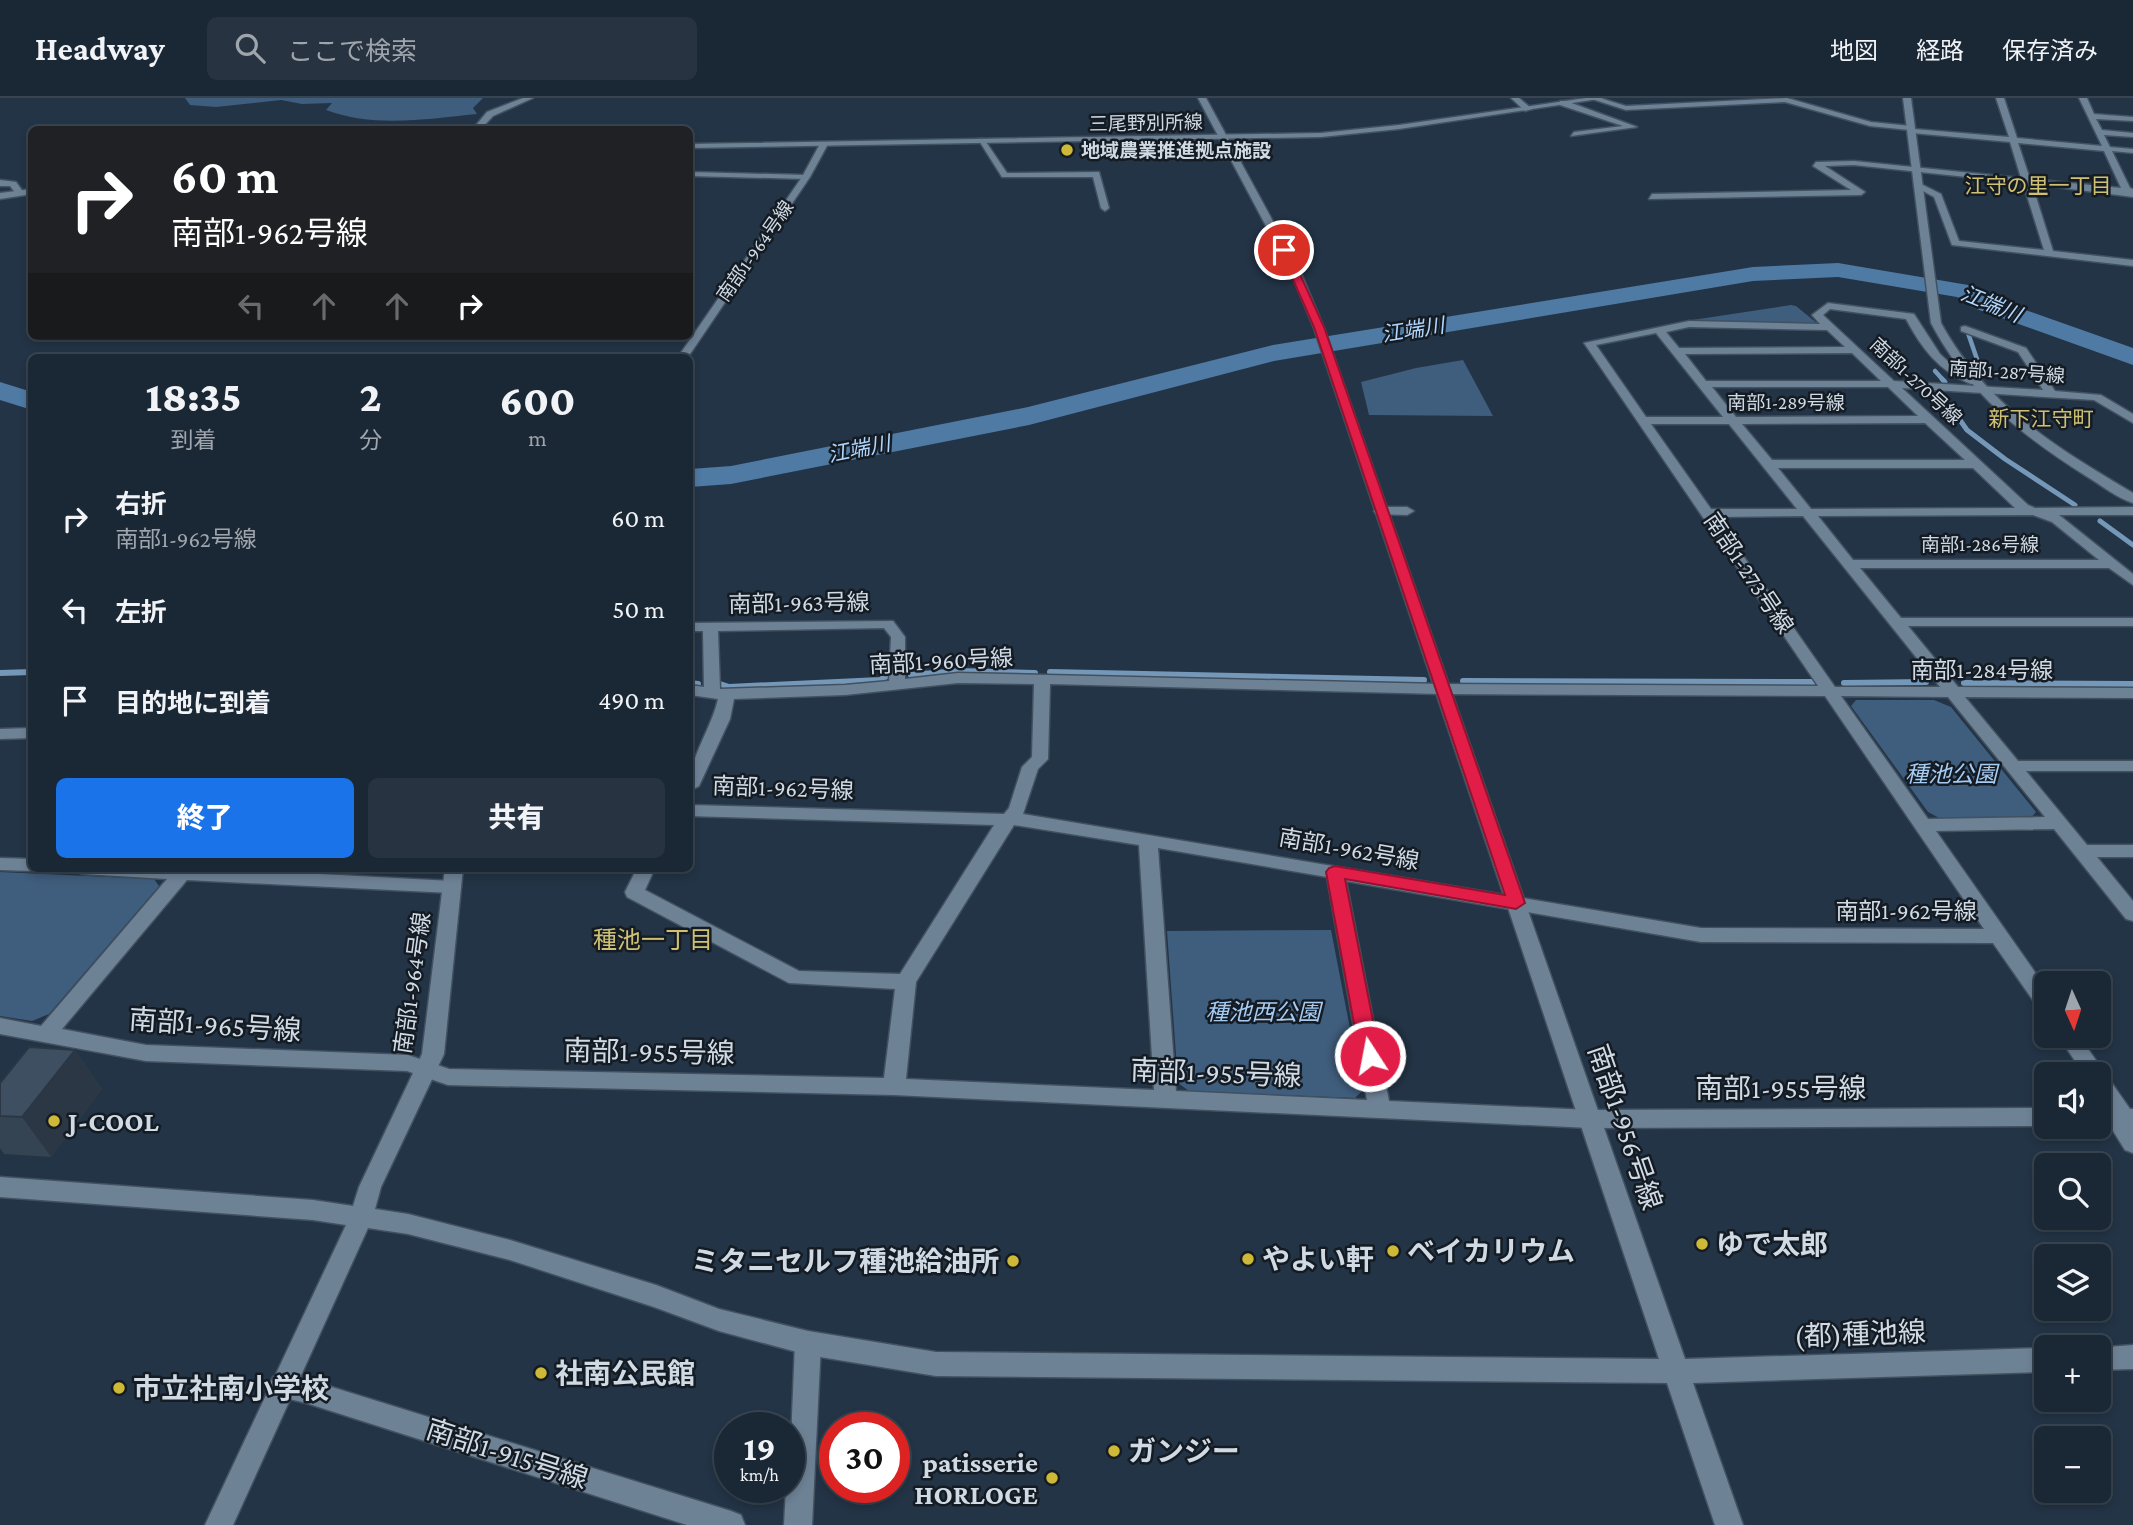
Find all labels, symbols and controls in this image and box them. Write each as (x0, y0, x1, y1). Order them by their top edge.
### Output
search box (207, 17, 697, 80)
icon: search (231, 29, 269, 67)
text: Headway (35, 30, 165, 67)
text: ここで検索 (287, 37, 417, 66)
text: 地図 (1830, 37, 1878, 64)
text: 経路 (1916, 37, 1964, 64)
text: 保存済み (2002, 37, 2098, 64)
street label: 三尾野別所線 (1089, 112, 1203, 134)
place label: 地域農業推進拠点施設 (1081, 140, 1271, 161)
marker: 地域農業推進拠点施設 (1059, 142, 1075, 158)
text: 60 m (171, 149, 278, 204)
icon: right (56, 154, 147, 245)
district label: 江守の里一丁目 (1965, 174, 2112, 198)
street label: 南部1-964号線 (713, 197, 797, 305)
text: 南部1-962号線 (171, 215, 368, 251)
pin (1254, 220, 1314, 280)
icon: arrive (1265, 231, 1303, 269)
water label: 江端川 (1957, 281, 2027, 328)
icon: left (232, 287, 270, 325)
icon: ahead (305, 287, 343, 325)
icon: ahead (378, 287, 416, 325)
icon: right (451, 287, 489, 325)
water label: 江端川 (1380, 313, 1448, 347)
street label: 南部1-270号線 (1866, 333, 1966, 429)
street label: 南部1-287号線 (1948, 357, 2066, 387)
text: 18:35 (146, 373, 241, 420)
text: 2 (359, 373, 381, 420)
text: 600 (499, 377, 575, 424)
street label: 南部1-289号線 (1727, 392, 1845, 413)
district label: 新下江守町 (1989, 407, 2094, 431)
text: m (528, 425, 547, 451)
text: 到着 (170, 427, 216, 453)
text: 分 (359, 427, 382, 453)
water label: 江端川 (826, 431, 894, 467)
text: 右折 (115, 490, 167, 519)
icon: right (56, 500, 94, 538)
text: 60 m (611, 504, 665, 533)
street label: 南部1-273号線 (1699, 508, 1799, 638)
text: 南部1-962号線 (115, 526, 257, 552)
street label: 南部1-286号線 (1921, 534, 2039, 555)
street label: 南部1-963号線 (728, 589, 870, 617)
icon: left (56, 591, 94, 629)
text: 50 m (612, 595, 665, 624)
text: 左折 (115, 598, 167, 627)
street label: 南部1-960号線 (868, 644, 1014, 678)
street label: 南部1-284号線 (1911, 657, 2053, 683)
icon: arrive (56, 682, 94, 720)
text: 490 m (598, 686, 665, 715)
text: 目的地に到着 (115, 689, 271, 718)
park label: 種池公園 (1905, 761, 2000, 787)
street label: 南部1-962号線 (712, 773, 854, 803)
button: 終了 (56, 778, 354, 858)
button: 共有 (368, 778, 665, 858)
street label: 南部1-962号線 (1277, 824, 1421, 874)
street label: 南部1-962号線 (1835, 898, 1977, 924)
street label: 南部1-964号線 (389, 910, 435, 1056)
district label: 種池一丁目 (593, 926, 713, 953)
north arrow (2034, 971, 2110, 1048)
map controls (2034, 971, 2111, 1503)
park label: 種池西公園 (1206, 999, 1324, 1025)
street label: 南部1-965号線 (128, 1004, 302, 1046)
position arrow (1333, 1019, 1407, 1093)
street label: 南部1-955号線 (563, 1035, 735, 1069)
street label: 南部1-956号線 (1582, 1040, 1668, 1214)
street label: 南部1-955号線 (1130, 1055, 1302, 1091)
button: sound (2034, 1062, 2111, 1139)
street label: 南部1-955号線 (1695, 1073, 1867, 1104)
place label: J-COOL (65, 1106, 159, 1137)
marker: J-COOL (46, 1113, 62, 1129)
button: search (2034, 1153, 2111, 1230)
place label: ゆで太郎 (1716, 1229, 1828, 1260)
place label: ベイカリウム (1407, 1236, 1575, 1267)
marker: ゆで太郎 (1694, 1236, 1710, 1252)
marker: ベイカリウム (1385, 1243, 1401, 1259)
place label: やよい軒 (1262, 1244, 1374, 1275)
button: layers (2034, 1244, 2111, 1321)
place label: ミタニセルフ種池給油所 (691, 1246, 999, 1277)
marker: やよい軒 (1240, 1251, 1256, 1267)
marker: ミタニセルフ種池給油所 (1005, 1253, 1021, 1269)
street label: (都)種池線 (1794, 1316, 1926, 1353)
button: + (2034, 1335, 2111, 1412)
place label: 社南公民館 (555, 1358, 695, 1389)
marker: 社南公民館 (533, 1365, 549, 1381)
place label: 市立社南小学校 (133, 1373, 329, 1404)
marker: 市立社南小学校 (111, 1380, 127, 1396)
speed limit sign: 30 (819, 1412, 910, 1503)
street label: 南部1-915号線 (422, 1413, 592, 1495)
button: − (2034, 1426, 2111, 1503)
text: 19 (743, 1429, 776, 1468)
place label: ガンジー (1128, 1436, 1240, 1467)
marker: ガンジー (1106, 1443, 1122, 1459)
place label: patisserie HORLOGE (914, 1447, 1038, 1510)
text: km/h (740, 1465, 779, 1485)
marker: patisserie HORLOGE (1044, 1470, 1060, 1486)

